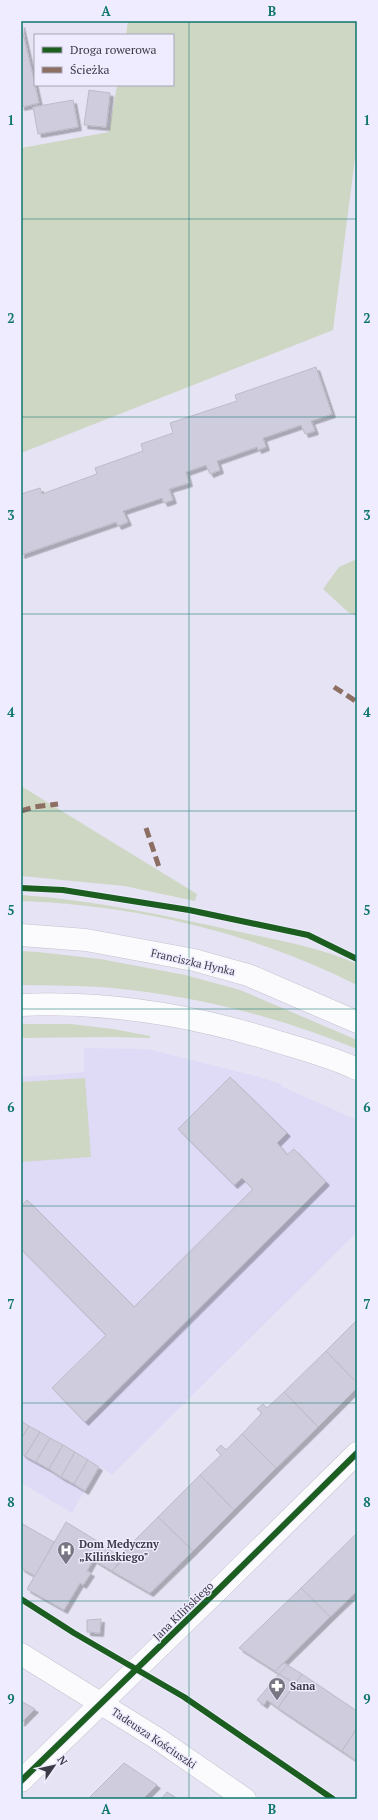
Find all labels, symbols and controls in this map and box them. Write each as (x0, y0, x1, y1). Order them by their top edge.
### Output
text: A (101, 2, 111, 20)
text: B (268, 2, 276, 20)
legend (34, 34, 174, 86)
text: Droga rowerowa (70, 42, 157, 57)
text: Ścieżka (70, 62, 110, 77)
text: 1 (7, 111, 15, 129)
text: 1 (363, 111, 371, 129)
text: 2 (7, 309, 15, 327)
text: 2 (363, 309, 371, 327)
text: 3 (7, 506, 15, 524)
text: 3 (363, 506, 371, 524)
text: 4 (7, 703, 15, 721)
text: 4 (363, 703, 371, 721)
text: 5 (7, 901, 15, 919)
text: 5 (363, 901, 371, 919)
street label: Franciszka Hynka (149, 945, 237, 979)
text: 6 (7, 1098, 15, 1116)
text: 6 (363, 1098, 371, 1116)
text: 7 (7, 1295, 15, 1313)
text: 7 (363, 1295, 371, 1313)
text: 8 (7, 1493, 15, 1511)
text: 8 (363, 1493, 371, 1511)
place label: Dom Medyczny „Kilińskiego" (79, 1537, 159, 1564)
hospital icon: Dom Medyczny „Kilińskiego" (56, 1540, 76, 1565)
street label: Jana Kilińskiego (150, 1579, 216, 1643)
pharmacy icon: Sana (267, 1676, 287, 1701)
place label: Sana (290, 1679, 315, 1693)
text: 9 (7, 1690, 15, 1708)
text: 9 (363, 1690, 371, 1708)
street label: Tadeusza Kościuszki (109, 1704, 199, 1772)
north arrow (34, 1746, 74, 1786)
text: N (54, 1753, 71, 1768)
text: A (101, 1800, 111, 1818)
text: B (268, 1800, 276, 1818)

